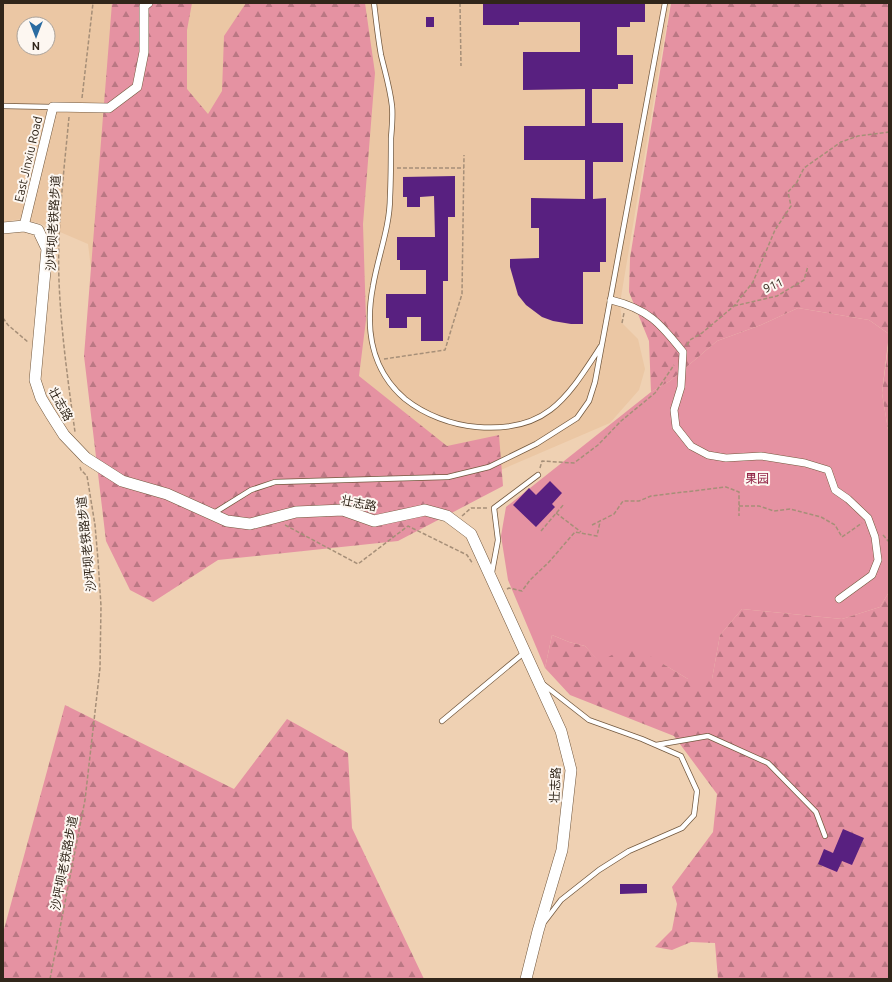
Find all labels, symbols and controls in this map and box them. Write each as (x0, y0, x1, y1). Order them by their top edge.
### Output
north arrow (16, 16, 56, 56)
text: N (32, 40, 40, 52)
street label: East Jinxiu Road (12, 115, 44, 203)
street label: 沙坪坝老铁路步道 (44, 175, 62, 271)
street label: 911 (761, 275, 785, 295)
street label: 壮志路 (47, 385, 75, 423)
park label: 果园 (745, 472, 769, 485)
street label: 壮志路 (340, 493, 378, 513)
street label: 沙坪坝老铁路步道 (75, 496, 97, 592)
street label: 壮志路 (548, 767, 562, 803)
street label: 沙坪坝老铁路步道 (48, 815, 80, 911)

